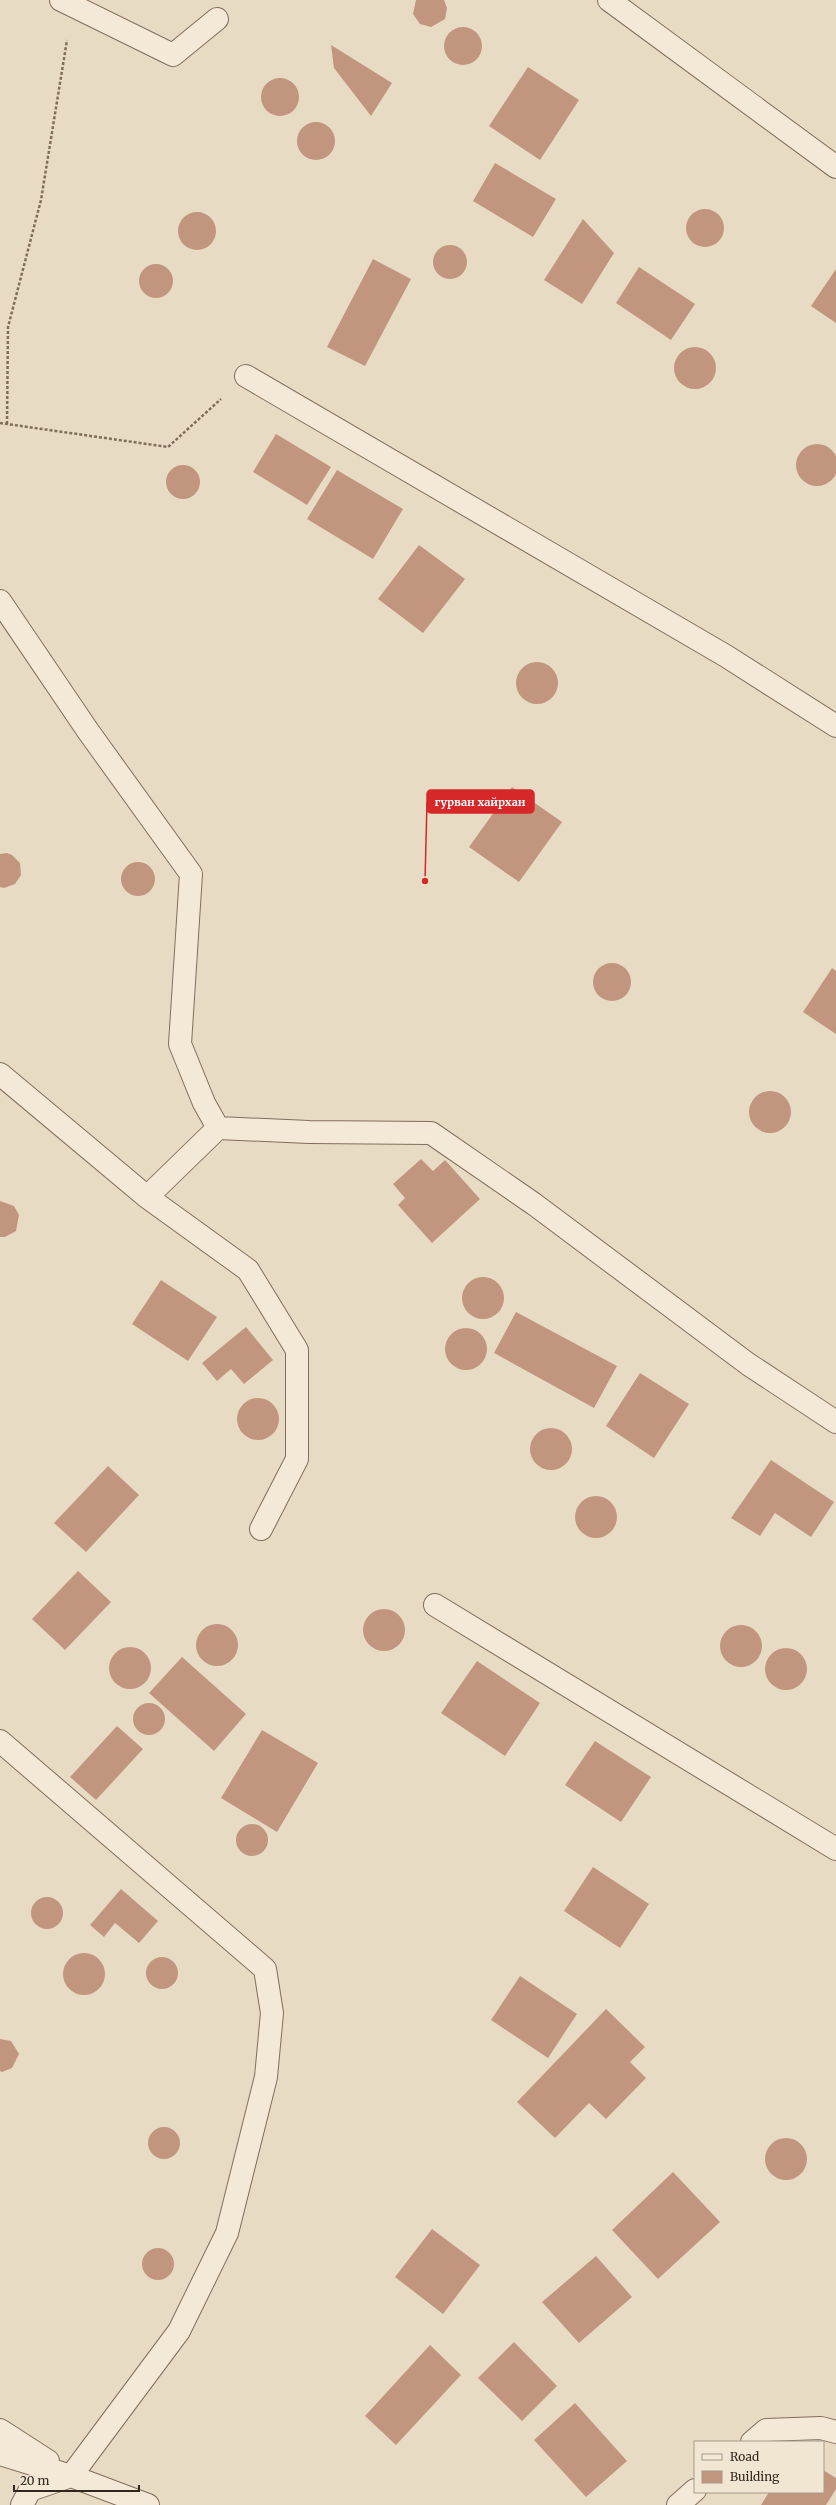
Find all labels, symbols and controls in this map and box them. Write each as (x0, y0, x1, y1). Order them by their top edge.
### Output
callout: гурван хайрхан (427, 790, 534, 813)
text: гурван хайрхан (434, 795, 526, 809)
legend (694, 2441, 824, 2493)
text: Road (730, 2449, 759, 2464)
scale bar (14, 2467, 139, 2493)
text: Building (730, 2469, 780, 2484)
text: 20 m (20, 2473, 49, 2488)

